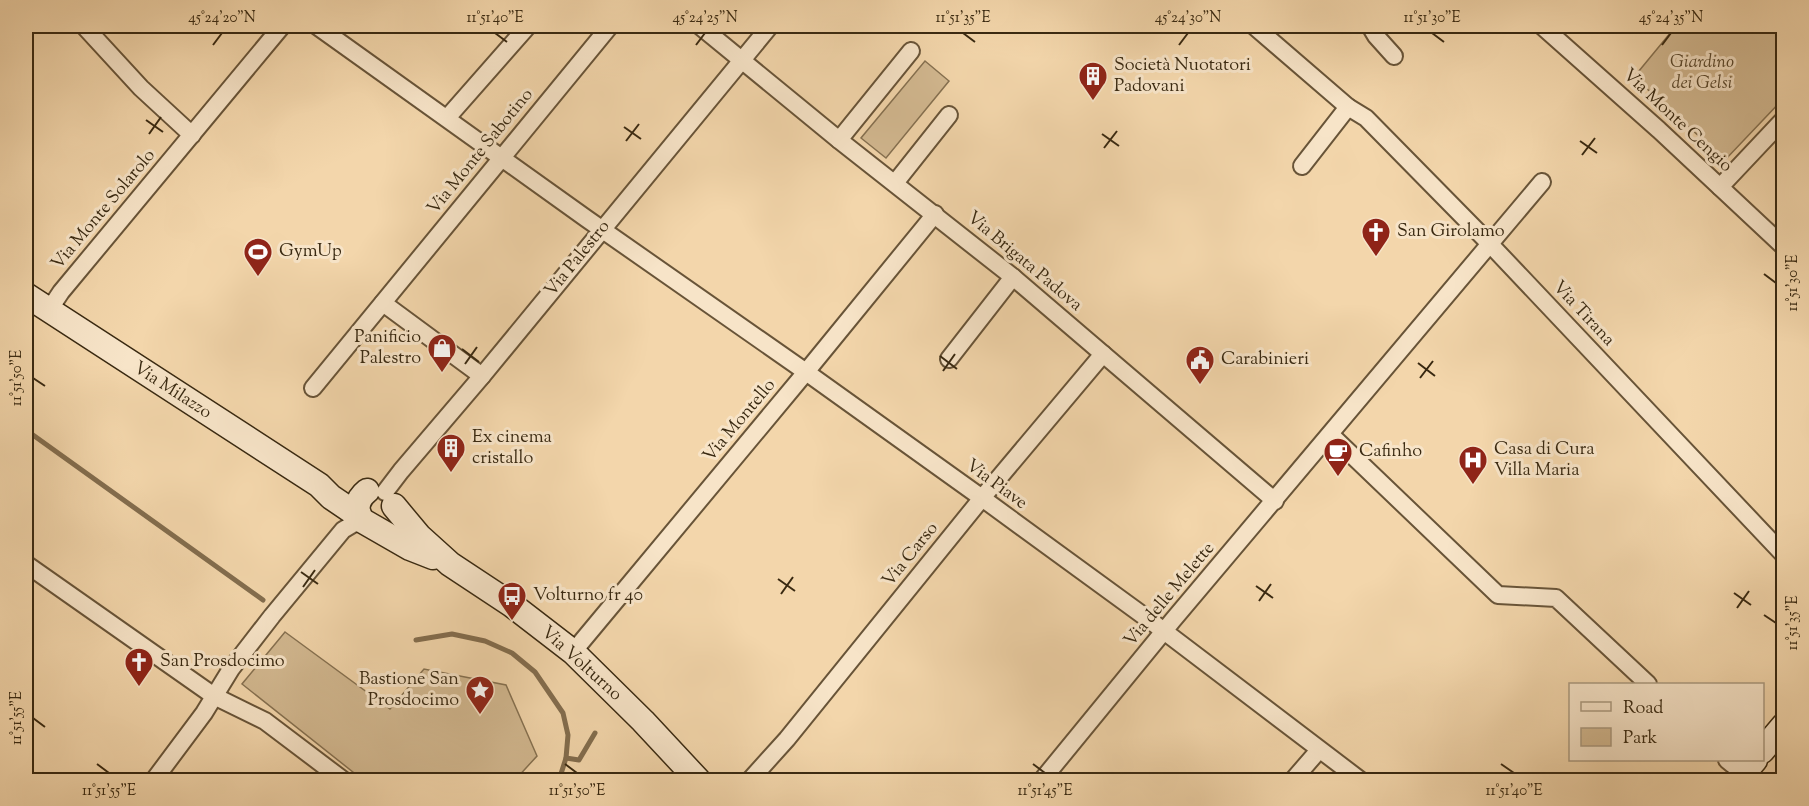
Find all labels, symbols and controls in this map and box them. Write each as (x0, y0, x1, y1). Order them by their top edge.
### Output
text: 45°24'20"N (188, 8, 256, 29)
text: 11°51'40"E (466, 8, 524, 29)
text: 45°24'25"N (672, 8, 738, 29)
text: 11°51'35"E (936, 8, 990, 29)
text: 45°24'30"N (1155, 8, 1221, 29)
text: 11°51'30"E (1403, 8, 1461, 29)
text: 45°24'35"N (1639, 8, 1703, 29)
park label: Giardino dei Gelsi (1670, 50, 1734, 97)
place label: Società Nuotatori Padovani (1114, 53, 1251, 100)
building icon: Società Nuotatori Padovani (1077, 60, 1109, 102)
street label: Via Monte Cengio (1616, 63, 1738, 179)
street label: Via Monte Sabotino (422, 83, 540, 221)
street label: Via Monte Solarolo (46, 144, 162, 276)
street label: Via Brigata Padova (960, 206, 1088, 318)
street label: Via Palestro (539, 215, 617, 303)
church icon: San Girolamo (1360, 216, 1392, 258)
place label: San Girolamo (1397, 219, 1505, 245)
sports icon: GymUp (242, 236, 274, 278)
place label: GymUp (279, 239, 342, 265)
text: 11°51'30"E (1783, 254, 1804, 312)
street label: Via Tirana (1546, 275, 1620, 353)
place label: Panificio Palestro (354, 325, 421, 372)
shop icon: Panificio Palestro (426, 332, 458, 374)
public building icon: Carabinieri (1184, 344, 1216, 386)
place label: Carabinieri (1221, 347, 1309, 373)
text: 11°51'50"E (7, 350, 28, 406)
street label: Via Milazzo (128, 356, 217, 426)
street label: Via Montello (697, 374, 783, 468)
place label: Ex cinema cristallo (472, 425, 552, 472)
building icon: Ex cinema cristallo (435, 432, 467, 474)
cafe icon: Cafinho (1322, 436, 1354, 478)
place label: Casa di Cura Villa Maria (1494, 437, 1595, 484)
place label: Cafinho (1359, 439, 1422, 465)
hospital icon: Casa di Cura Villa Maria (1457, 444, 1489, 486)
street label: Via Piave (960, 454, 1032, 516)
street label: Via Carso (877, 517, 945, 593)
street label: Via delle Melette (1118, 537, 1222, 653)
bus stop icon: Volturno fr 40 (496, 580, 528, 622)
place label: Volturno fr 40 (533, 583, 643, 609)
text: 11°51'35"E (1783, 596, 1804, 650)
street label: Via Volturno (535, 620, 628, 708)
church icon: San Prosdocimo (123, 646, 155, 688)
place label: San Prosdocimo (160, 649, 285, 675)
place label: Bastione San Prosdocimo (359, 667, 459, 714)
place icon: Bastione San Prosdocimo (464, 674, 496, 716)
legend (1569, 683, 1764, 761)
text: 11°51'55"E (7, 691, 28, 745)
text: Road (1623, 696, 1663, 722)
text: Park (1623, 726, 1658, 752)
text: 11°51'55"E (82, 781, 136, 802)
text: 11°51'50"E (549, 781, 605, 802)
text: 11°51'45"E (1018, 781, 1073, 802)
text: 11°51'40"E (1485, 781, 1543, 802)

